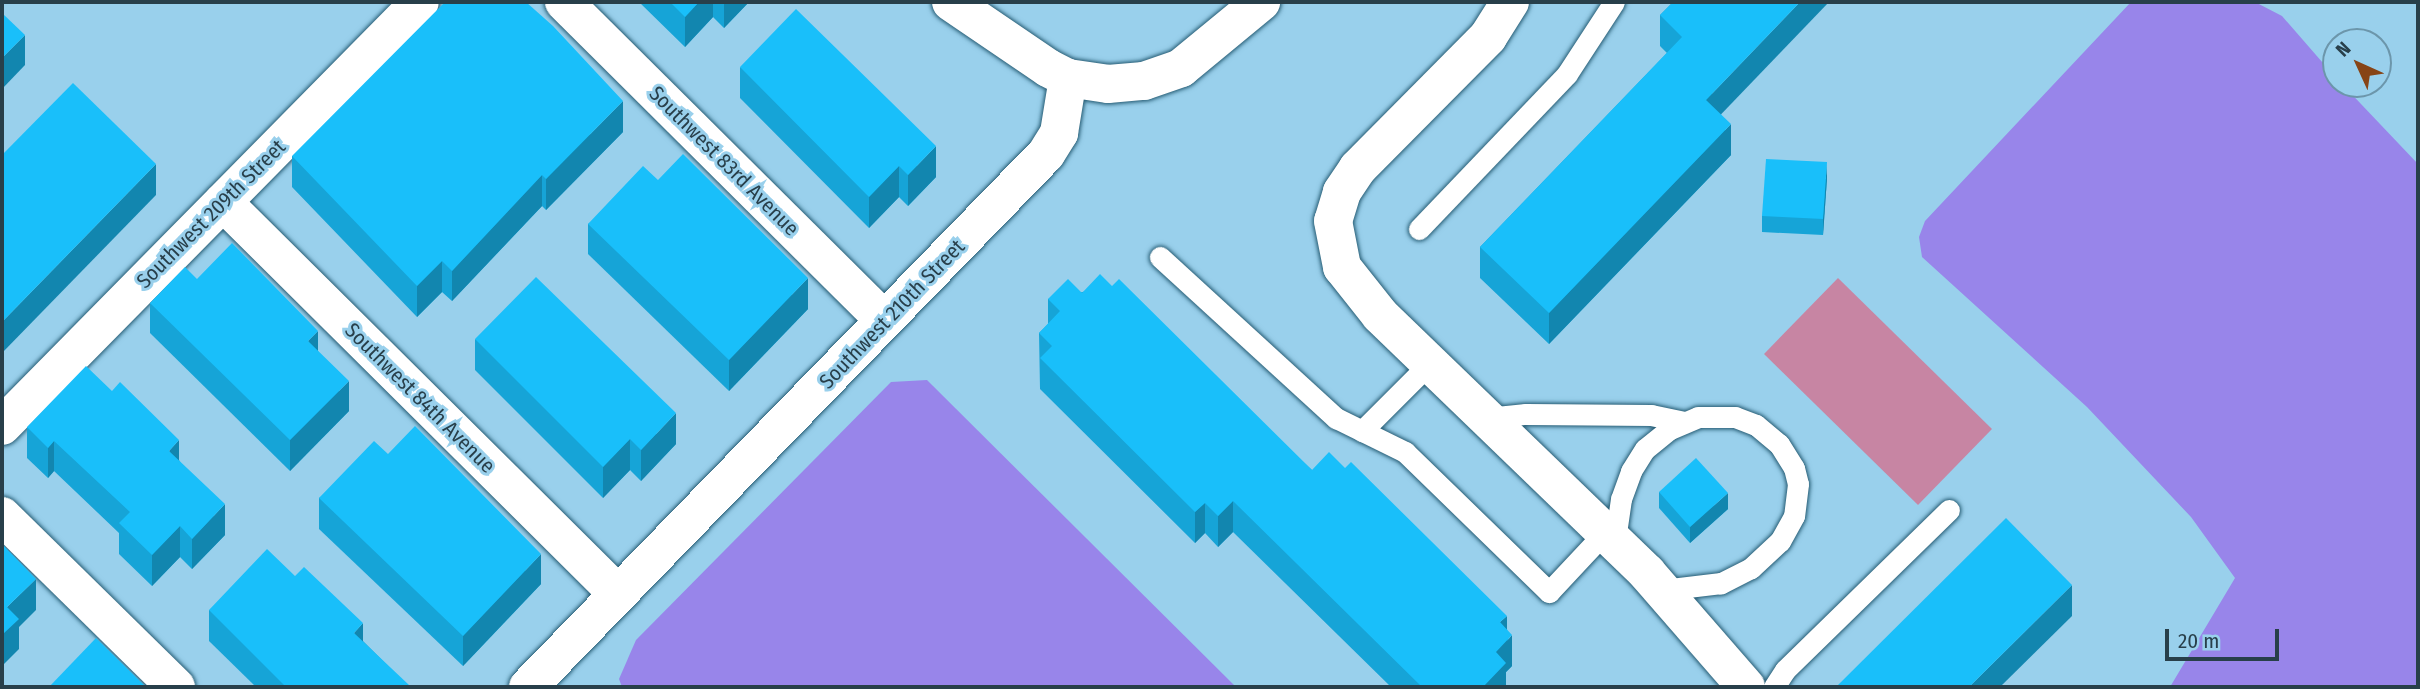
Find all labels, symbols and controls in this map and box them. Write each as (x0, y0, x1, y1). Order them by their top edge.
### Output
north arrow (2322, 28, 2392, 98)
text: N (2331, 37, 2355, 61)
street label: Southwest 83rd Avenue (644, 81, 804, 241)
street label: Southwest 209th Street (131, 134, 291, 294)
street label: Southwest 210th Street (814, 234, 970, 394)
street label: Southwest 84th Avenue (340, 318, 500, 478)
scale bar (2168, 616, 2282, 660)
text: 20 m (2178, 628, 2219, 654)

